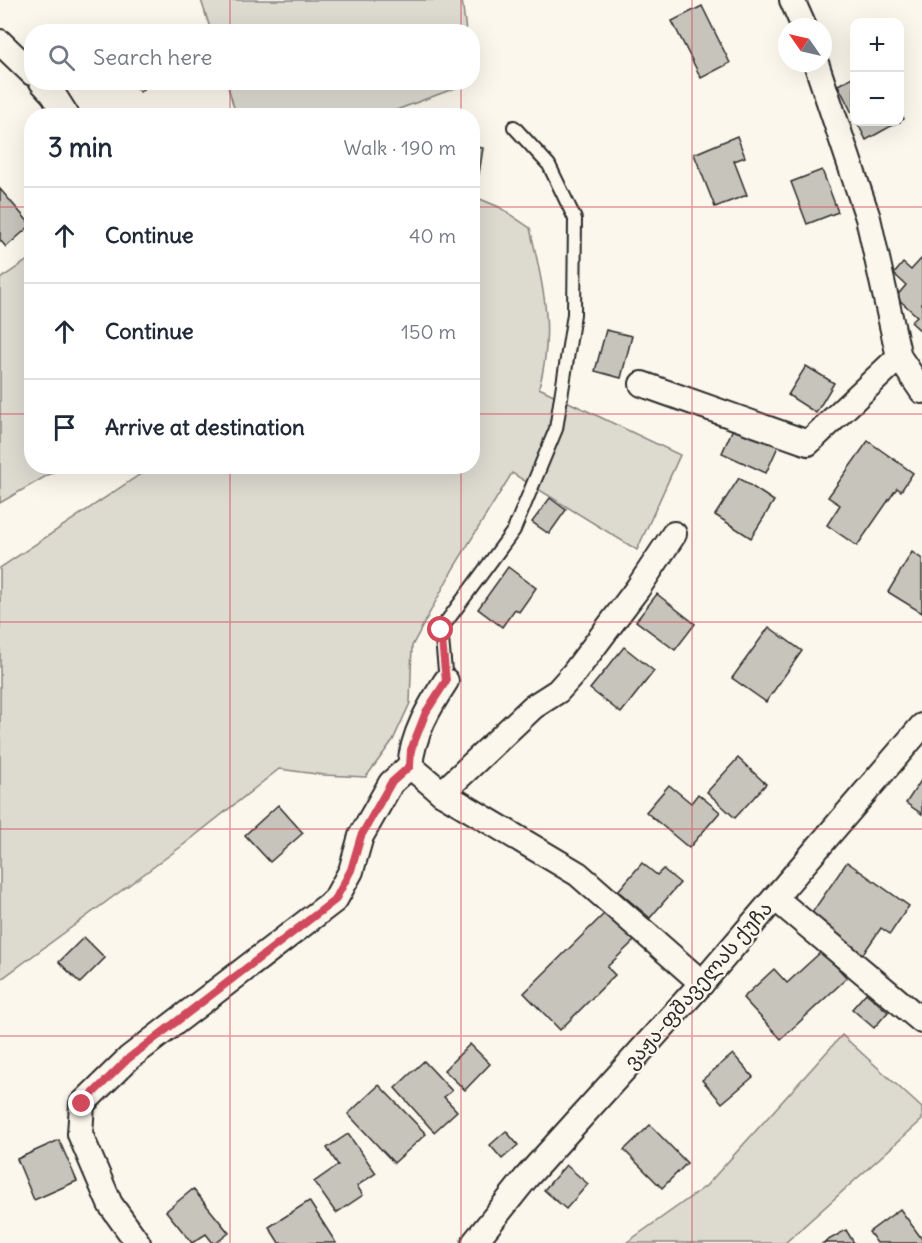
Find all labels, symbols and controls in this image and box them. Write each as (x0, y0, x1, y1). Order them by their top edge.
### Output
north arrow (778, 18, 832, 72)
map controls (850, 18, 904, 126)
button: + (850, 18, 904, 72)
search box (24, 24, 480, 90)
icon: search (45, 41, 78, 74)
text: Search here (93, 43, 212, 71)
button: − (850, 72, 904, 126)
text: 3 min (48, 131, 113, 164)
text: Walk · 190 m (344, 135, 456, 160)
icon: ahead (48, 219, 81, 252)
text: Continue (105, 221, 194, 249)
text: 40 m (409, 223, 456, 248)
icon: ahead (48, 315, 81, 348)
text: Continue (105, 317, 194, 345)
text: 150 m (401, 319, 456, 344)
icon: arrive (48, 411, 81, 444)
text: Arrive at destination (105, 413, 305, 441)
route start (427, 616, 453, 642)
street label: ვაჟა-ფშაველას ქუჩა (618, 896, 778, 1074)
route end (68, 1090, 94, 1116)

